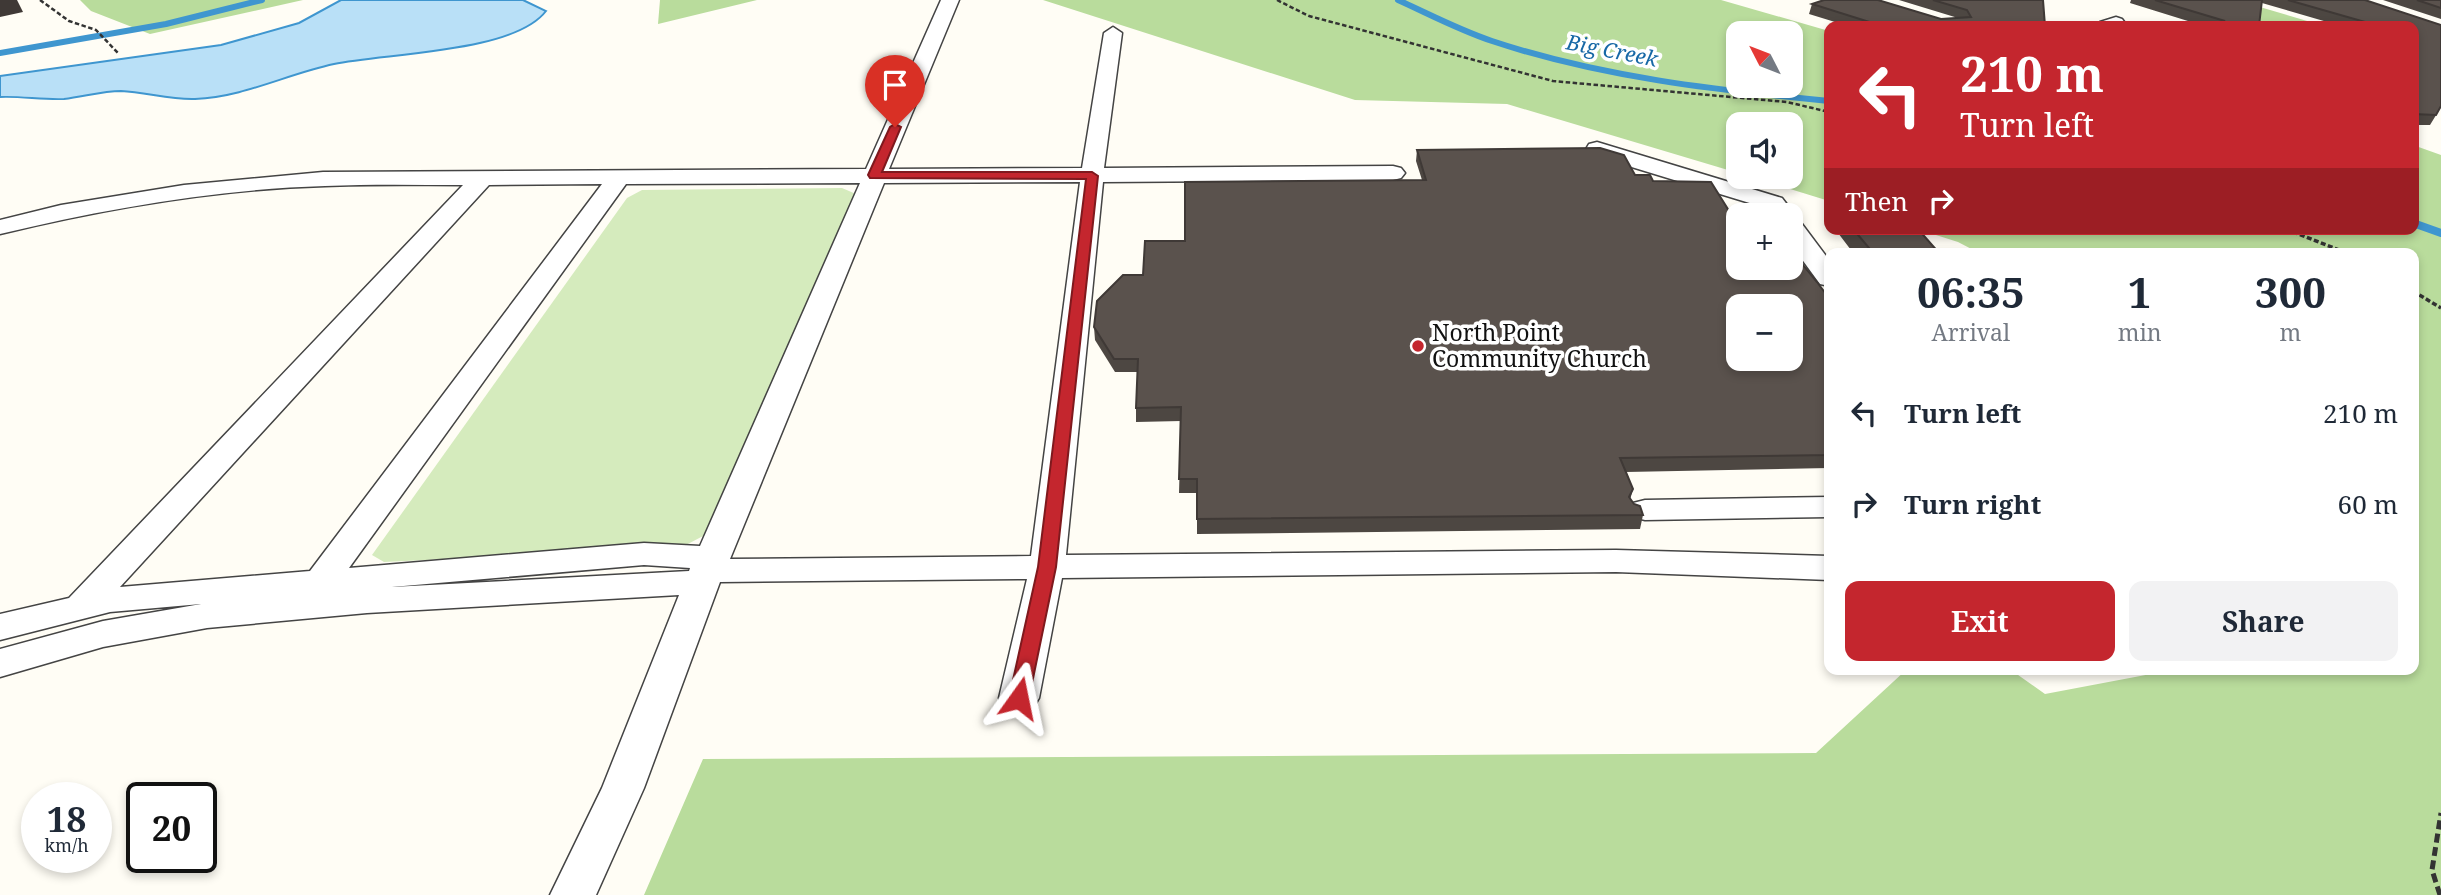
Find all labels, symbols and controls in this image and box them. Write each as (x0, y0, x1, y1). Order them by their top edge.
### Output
north arrow (1726, 21, 1802, 98)
map controls (1726, 21, 1803, 371)
water label: Big Creek (1563, 27, 1661, 73)
text: 210 m (1960, 40, 2104, 106)
icon: left (1845, 49, 1936, 140)
pin (865, 55, 925, 127)
icon: arrive (876, 66, 914, 104)
text: Turn left (1960, 103, 2094, 146)
button: sound (1726, 112, 1803, 189)
icon: right (1922, 182, 1960, 220)
text: Then (1845, 183, 1908, 219)
button: + (1726, 203, 1803, 280)
text: 06:35 (1917, 263, 2025, 320)
text: 1 (2128, 263, 2152, 320)
text: 300 (2255, 263, 2326, 320)
button: − (1726, 294, 1803, 371)
place label: North Point Community Church (1432, 316, 1647, 374)
text: Arrival (1932, 316, 2010, 348)
text: min (2118, 316, 2162, 348)
text: m (2279, 316, 2301, 348)
marker: North Point Community Church (1410, 338, 1426, 354)
icon: left (1845, 394, 1883, 432)
text: Turn left (1904, 395, 2021, 431)
text: 210 m (2323, 395, 2398, 431)
icon: right (1845, 485, 1883, 523)
text: Turn right (1904, 486, 2041, 522)
text: 60 m (2338, 486, 2398, 522)
button: Exit (1845, 581, 2115, 661)
button: Share (2129, 581, 2398, 661)
position arrow (982, 661, 1056, 735)
speed limit sign: 20 (126, 782, 217, 873)
text: 18 (47, 795, 86, 842)
text: km/h (44, 833, 89, 857)

